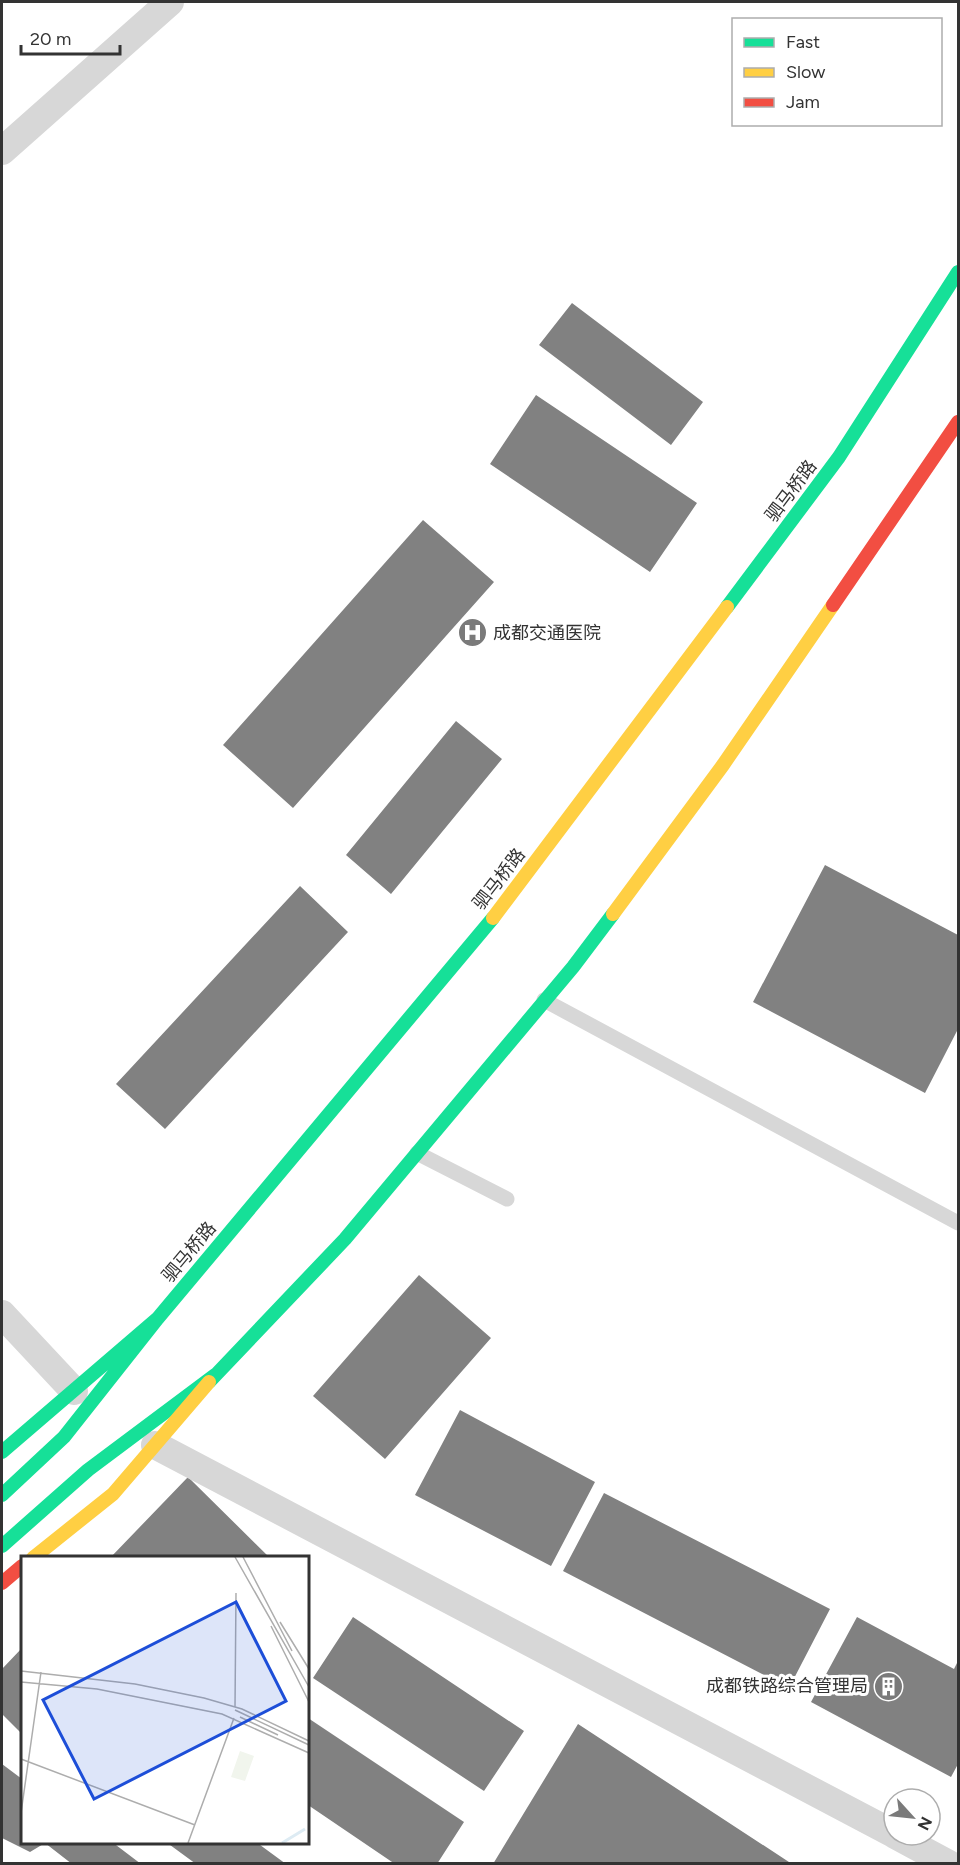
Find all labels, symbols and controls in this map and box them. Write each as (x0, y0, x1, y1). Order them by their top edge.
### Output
scale bar (21, 18, 120, 56)
legend (732, 18, 942, 126)
text: 20 m (30, 28, 71, 50)
text: Fast (786, 31, 820, 53)
text: Slow (786, 61, 825, 83)
text: Jam (786, 91, 820, 113)
street label: 驷马桥路 (761, 456, 821, 526)
hospital icon: 成都交通医院 (456, 617, 488, 649)
place label: 成都交通医院 (493, 622, 601, 644)
street label: 驷马桥路 (468, 844, 530, 914)
street label: 驷马桥路 (157, 1217, 221, 1287)
inset map (21, 1556, 309, 1844)
building icon: 成都铁路综合管理局 (873, 1670, 905, 1702)
place label: 成都铁路综合管理局 (706, 1675, 868, 1697)
north arrow (882, 1787, 942, 1847)
text: N (914, 1814, 936, 1833)

